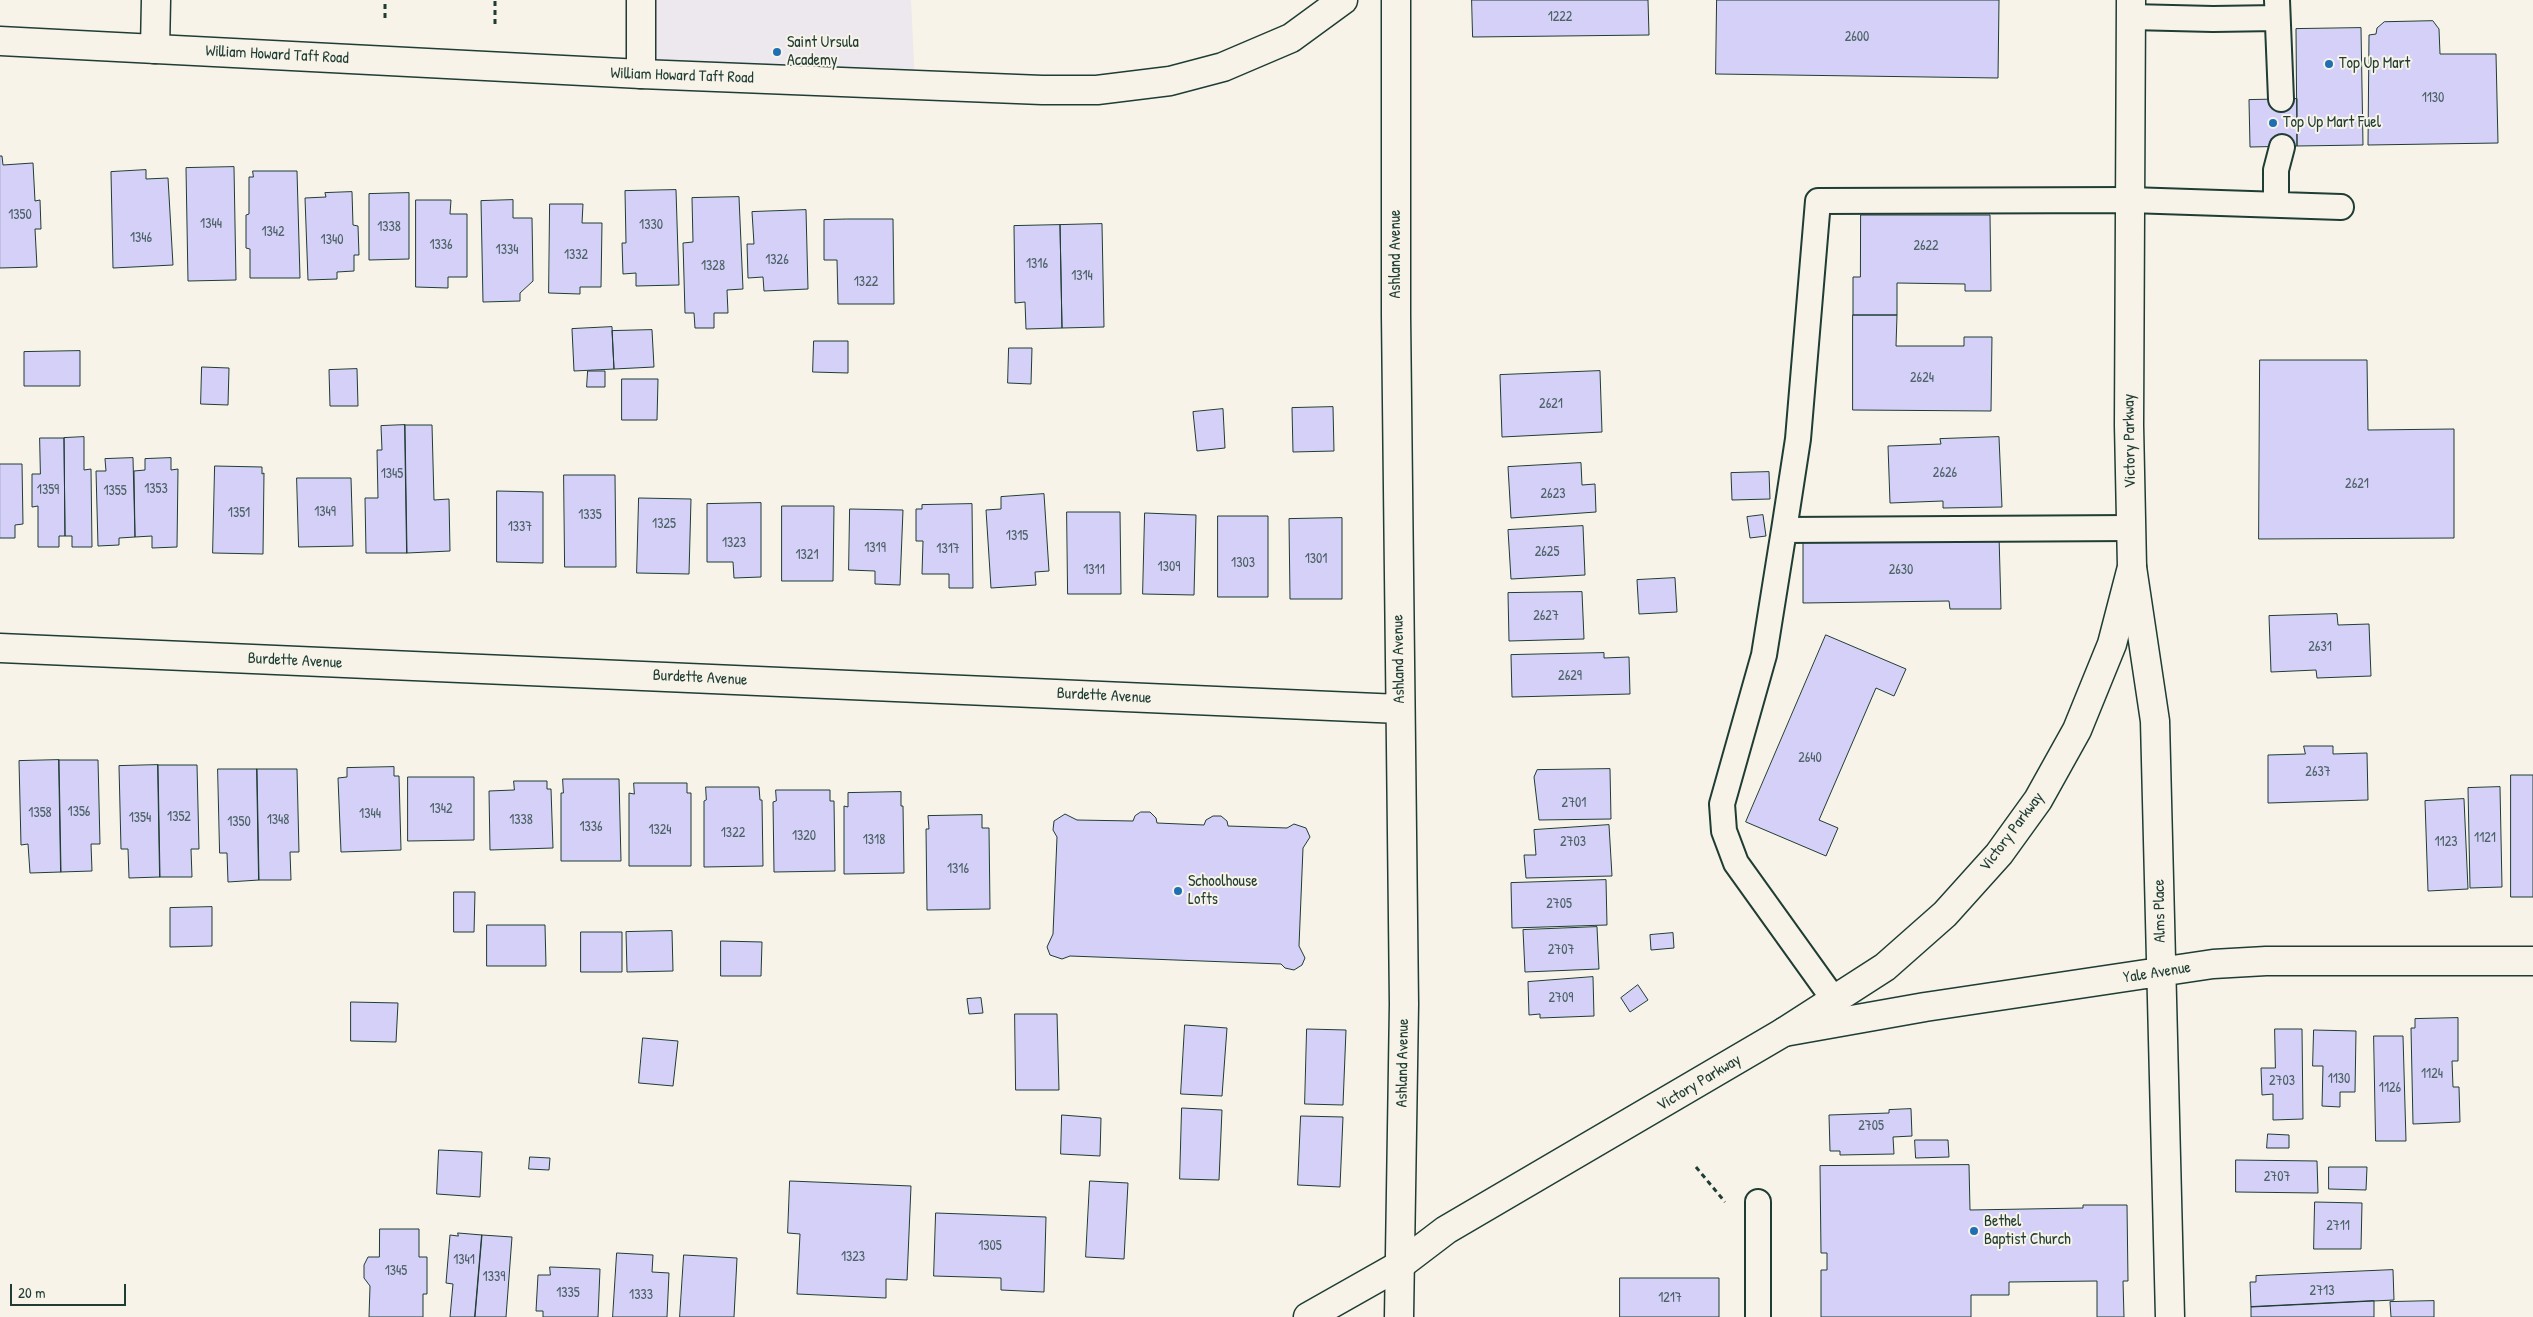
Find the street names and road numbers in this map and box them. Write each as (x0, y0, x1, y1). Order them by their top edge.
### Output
street label: William Howard Taft Road (205, 42, 349, 68)
street label: William Howard Taft Road (610, 64, 754, 88)
street label: Ashland Avenue (1386, 210, 1406, 298)
street label: Victory Parkway (2120, 394, 2140, 488)
street label: Ashland Avenue (1389, 614, 1409, 704)
street label: Burdette Avenue (247, 649, 343, 673)
street label: Burdette Avenue (652, 666, 748, 690)
street label: Burdette Avenue (1056, 684, 1152, 708)
street label: Victory Parkway (1976, 788, 2048, 876)
street label: Alms Place (2150, 879, 2170, 943)
street label: Yale Avenue (2122, 958, 2192, 988)
street label: Ashland Avenue (1393, 1018, 1413, 1108)
street label: Victory Parkway (1654, 1050, 1744, 1116)

